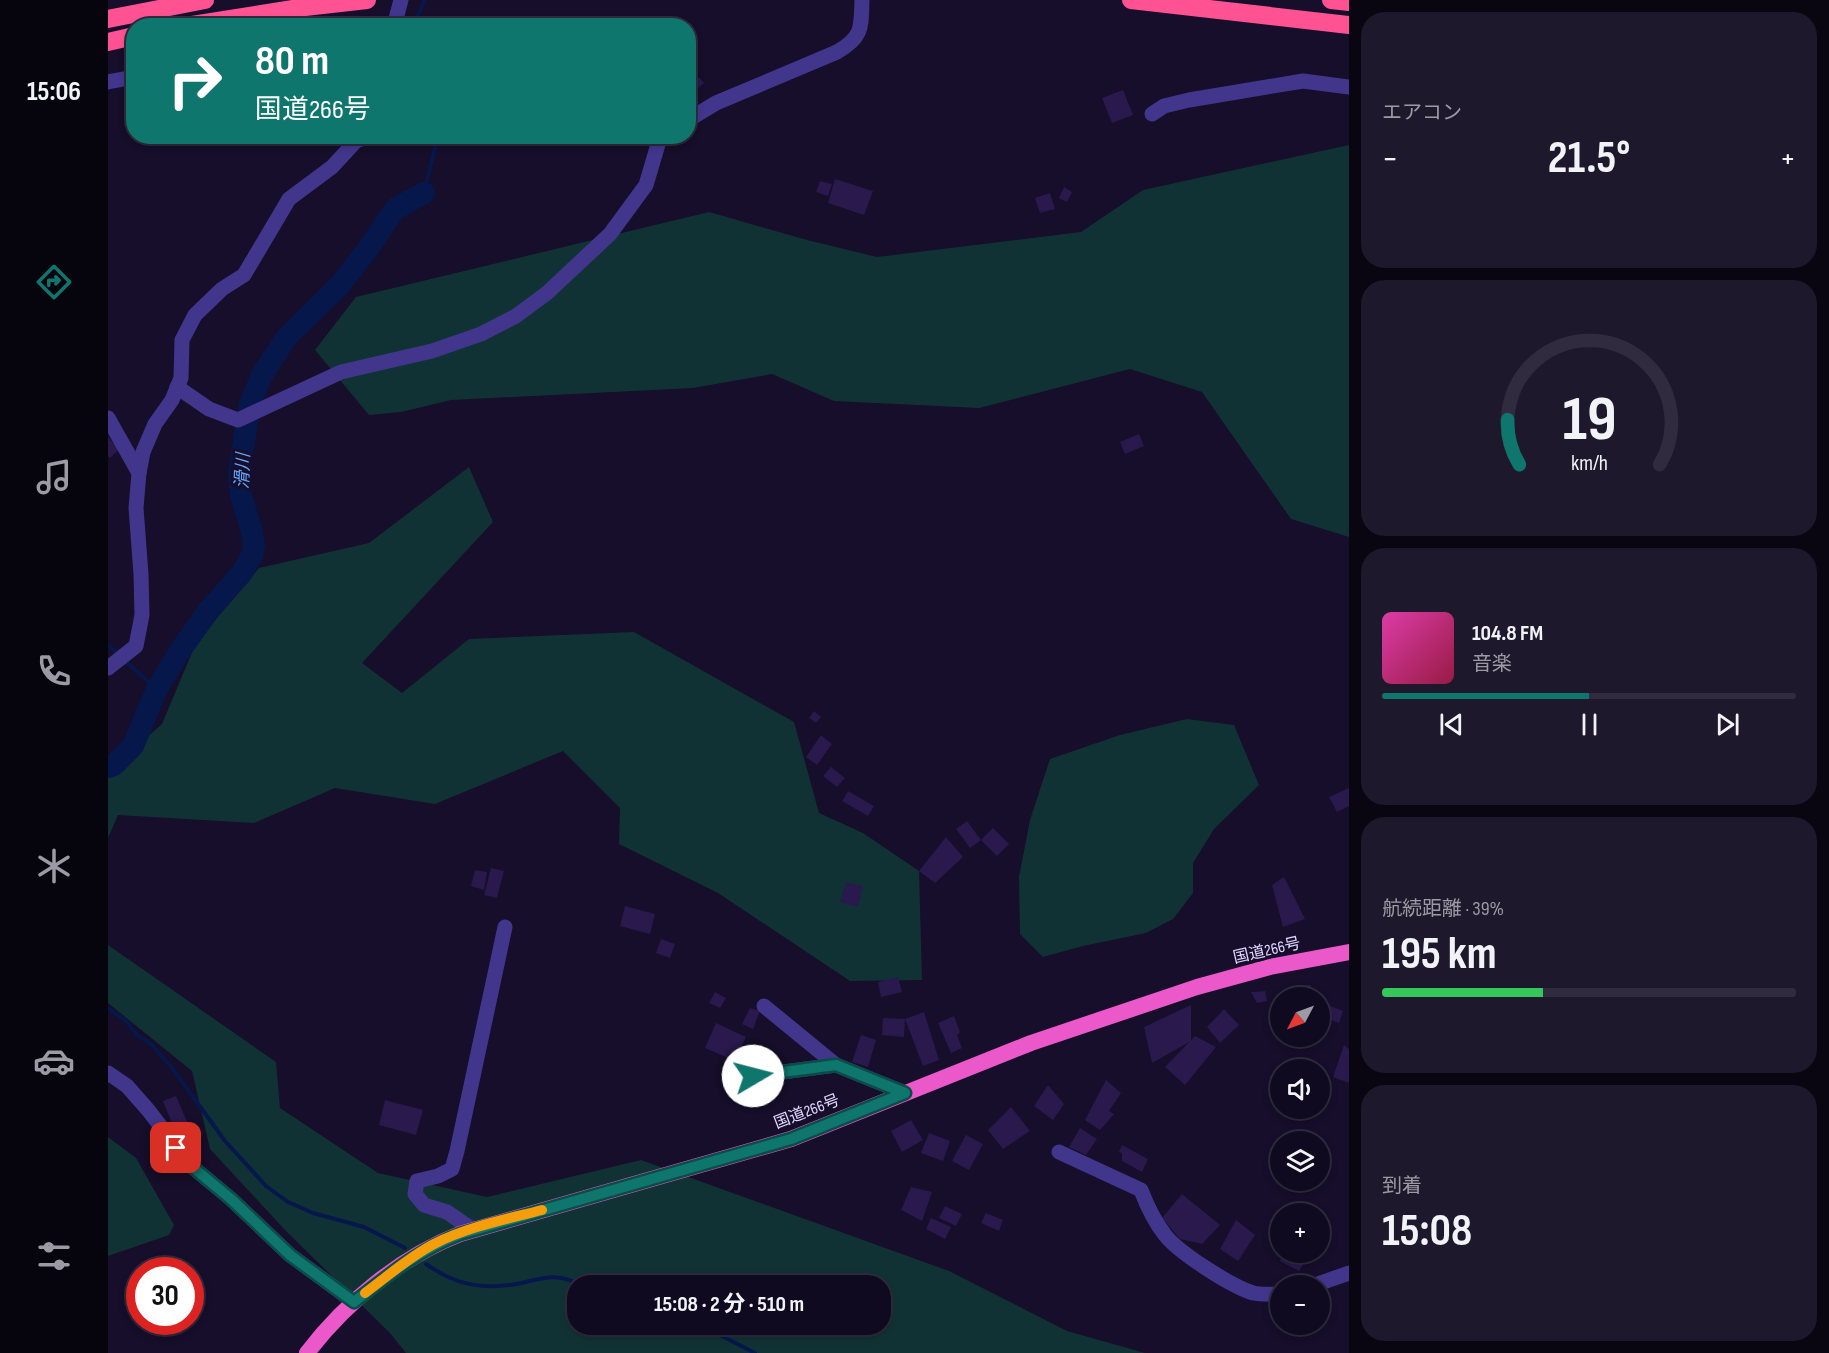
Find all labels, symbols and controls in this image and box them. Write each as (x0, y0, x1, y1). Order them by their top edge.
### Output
text: 80 m (255, 36, 329, 87)
icon: right (156, 42, 234, 120)
text: 15:06 (27, 76, 81, 108)
text: 国道266号 (255, 94, 371, 126)
text: エアコン (1382, 101, 1462, 125)
text: 21.5° (1548, 131, 1630, 186)
text: − (1382, 139, 1398, 179)
text: + (1780, 139, 1796, 179)
icon: directions (33, 261, 75, 303)
text: 19 (1562, 383, 1616, 458)
water label: 滑川 (232, 451, 254, 489)
text: km/h (1570, 452, 1608, 477)
icon: music (33, 456, 75, 498)
text: 104.8 FM (1472, 620, 1543, 647)
icon: phone (33, 650, 75, 692)
text: 音楽 (1472, 652, 1512, 676)
icon: previous (1435, 708, 1468, 741)
icon: pause (1573, 708, 1606, 741)
icon: next (1711, 708, 1744, 741)
icon: climate (33, 845, 75, 887)
text: 航続距離 · 39% (1382, 897, 1504, 921)
text: 195 km (1382, 927, 1497, 982)
street label: 国道266号 (1231, 934, 1303, 968)
north arrow (1270, 987, 1330, 1047)
map controls (1270, 987, 1330, 1335)
icon: car (33, 1040, 75, 1082)
position arrow (721, 1044, 785, 1108)
button: sound (1270, 1059, 1330, 1119)
street label: 国道266号 (772, 1091, 842, 1133)
pin (150, 1122, 201, 1173)
icon: arrive (159, 1131, 192, 1164)
button: layers (1270, 1131, 1330, 1191)
text: 到着 (1382, 1174, 1422, 1198)
button: + (1270, 1203, 1330, 1263)
text: 15:08 (1382, 1204, 1472, 1259)
icon: filters (33, 1235, 75, 1277)
speed limit sign: 30 (126, 1257, 204, 1335)
button: − (1270, 1275, 1330, 1335)
text: 15:08 · 2 分 · 510 m (654, 1291, 804, 1318)

